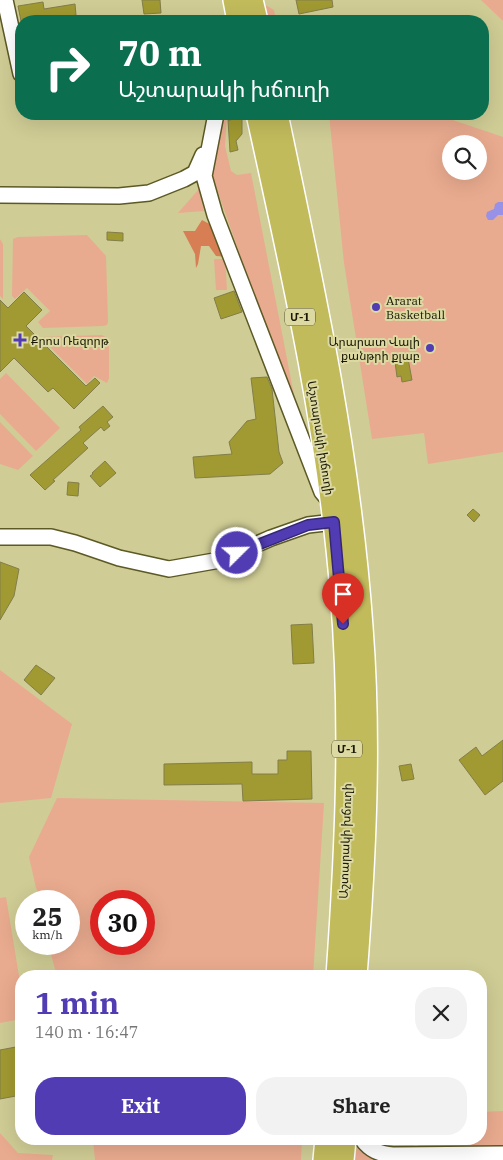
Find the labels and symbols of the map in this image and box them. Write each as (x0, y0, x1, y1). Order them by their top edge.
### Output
place label: Ararat Basketball (386, 293, 445, 322)
marker: Ararat Basketball (370, 301, 382, 313)
road number: Մ-1 (285, 308, 315, 326)
marker: Քրոս Ռեզորթ (13, 333, 27, 347)
place label: Քրոս Ռեզորթ (31, 333, 110, 348)
place label: Արարատ Վալի քանթրի քլաբ (329, 334, 420, 363)
marker: Արարատ Վալի քանթրի քլաբ (424, 342, 436, 354)
street label: Աշտարակի խճուղի (305, 380, 337, 496)
position arrow (210, 526, 262, 578)
pin (322, 573, 364, 624)
road number: Մ-1 (332, 741, 362, 758)
street label: Աշտարակի խճուղի (335, 783, 355, 899)
speed limit sign: 30 (90, 890, 155, 955)

